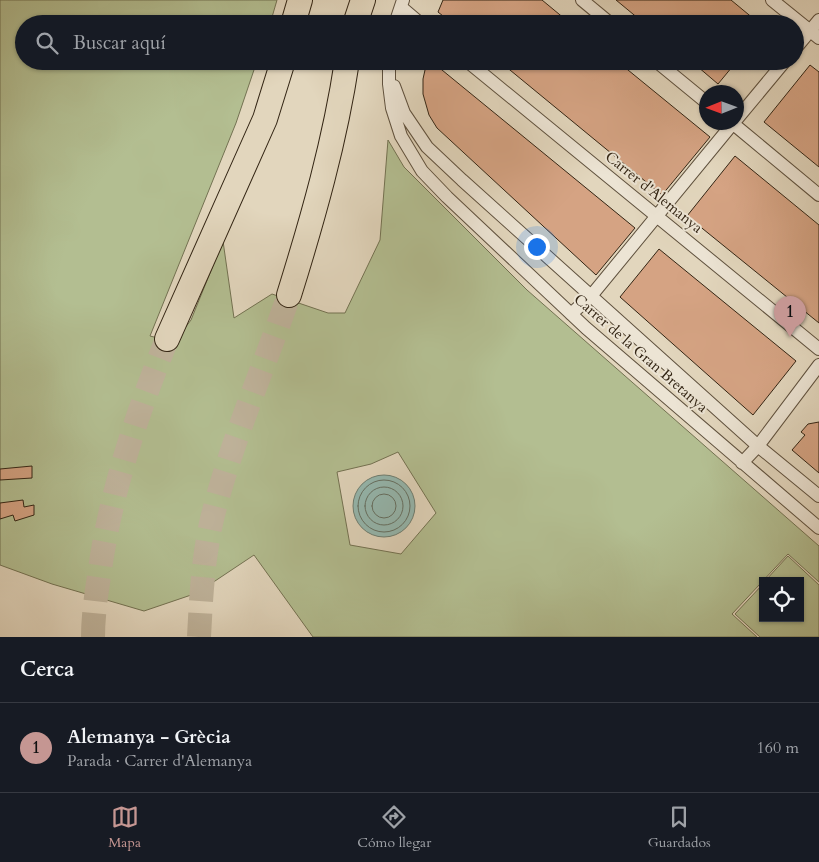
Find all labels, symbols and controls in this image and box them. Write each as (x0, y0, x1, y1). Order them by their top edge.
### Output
search box (15, 15, 804, 70)
icon: search (33, 29, 61, 57)
text: Buscar aquí (73, 30, 166, 56)
north arrow (699, 85, 744, 130)
street label: Carrer d'Alemanya (601, 146, 707, 238)
your location (524, 234, 550, 260)
street label: Carrer de la Gran Bretanya (570, 289, 713, 417)
pin: 1 (774, 296, 806, 337)
map controls (759, 577, 804, 622)
button: locate (759, 577, 804, 622)
text: Cerca (20, 655, 74, 684)
text: Alemanya - Grècia (67, 724, 231, 750)
text: 1 (32, 737, 40, 759)
text: 160 m (757, 737, 799, 759)
text: Parada · Carrer d'Alemanya (67, 750, 252, 772)
tab: Mapa (108, 803, 141, 852)
tab: Cómo llegar (357, 803, 431, 852)
tab: Guardados (648, 803, 711, 852)

